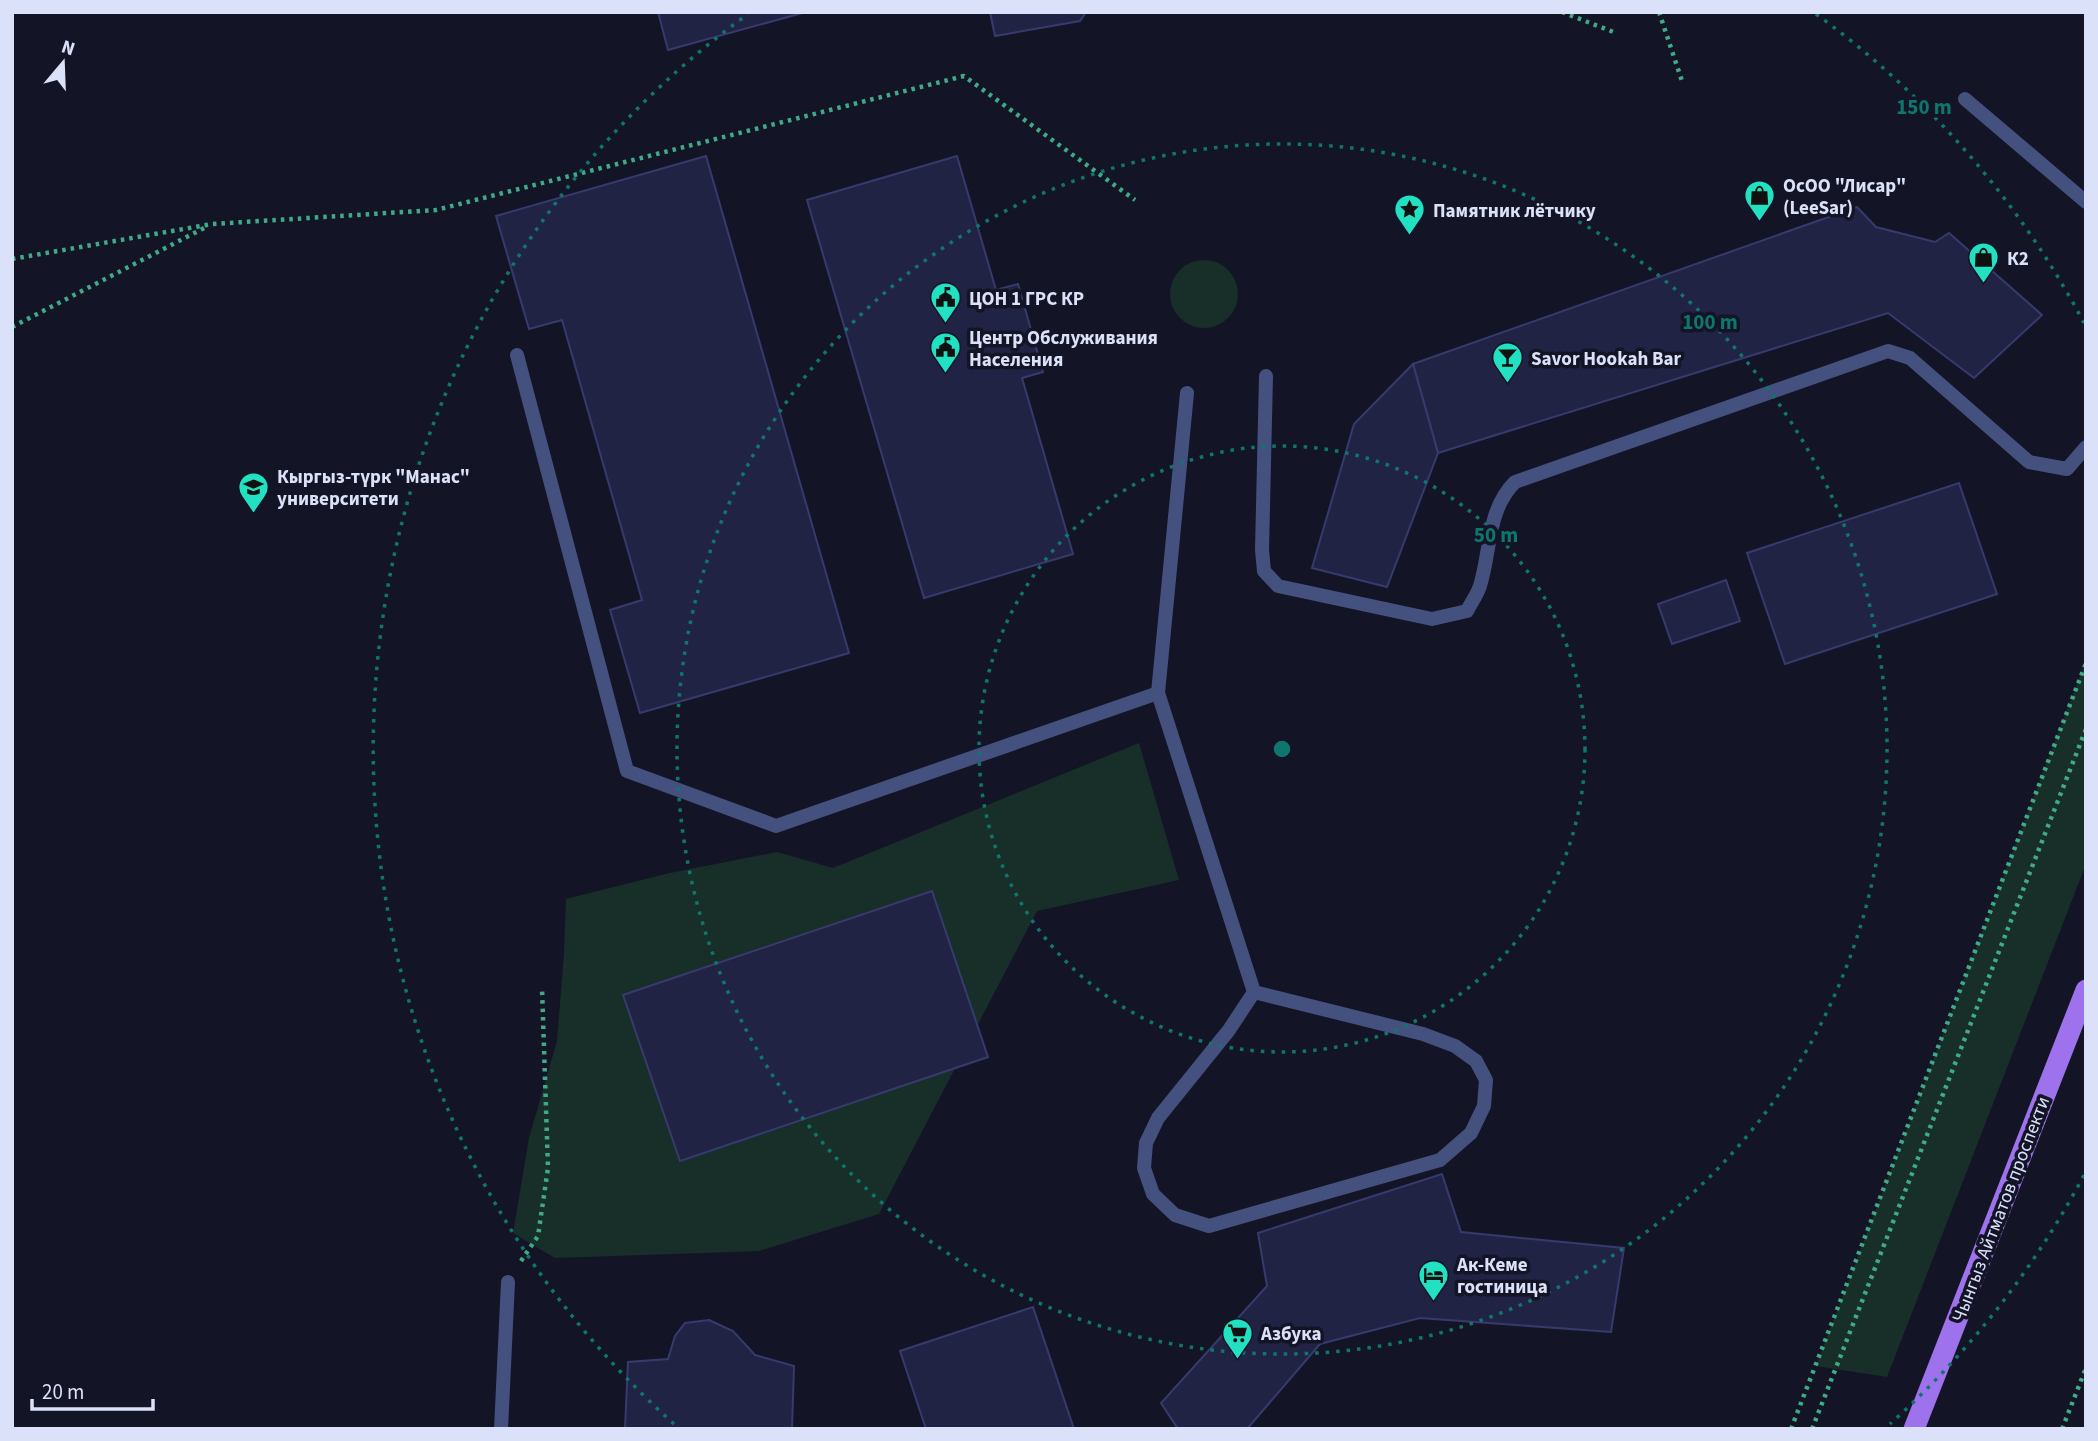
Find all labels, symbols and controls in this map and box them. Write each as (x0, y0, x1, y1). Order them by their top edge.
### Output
north arrow (28, 28, 98, 98)
text: N (58, 34, 78, 63)
text: 150 m (1896, 92, 1952, 122)
place label: ОсОО "Лисар" (LeeSar) (1783, 173, 1906, 222)
shop icon: ОсОО "Лисар" (LeeSar) (1743, 179, 1777, 223)
place icon: Памятник лётчику (1393, 193, 1427, 237)
place label: Памятник лётчику (1433, 198, 1596, 225)
shop icon: К2 (1967, 241, 2001, 285)
place label: К2 (2007, 246, 2029, 273)
public building icon: ЦОН 1 ГРС КР (929, 281, 963, 325)
place label: ЦОН 1 ГРС КР (969, 286, 1084, 313)
text: 100 m (1682, 307, 1738, 337)
place label: Центр Обслуживания Населения (969, 325, 1158, 374)
public building icon: Центр Обслуживания Населения (929, 331, 963, 375)
bar icon: Savor Hookah Bar (1491, 341, 1525, 385)
place label: Savor Hookah Bar (1531, 346, 1682, 373)
place label: Кыргыз-түрк "Манас" университети (277, 464, 470, 513)
school or university icon: Кыргыз-түрк "Манас" университети (237, 470, 271, 514)
text: 50 m (1474, 520, 1518, 550)
centre of rings (1270, 737, 1294, 761)
street label: Чынгыз Айтматов проспекти (1946, 1093, 2057, 1326)
place label: Ак-Кеме гостиница (1456, 1252, 1548, 1301)
hotel icon: Ак-Кеме гостиница (1417, 1258, 1451, 1302)
supermarket icon: Азбука (1221, 1316, 1255, 1360)
place label: Азбука (1260, 1321, 1321, 1348)
scale bar (32, 1368, 152, 1412)
text: 20 m (42, 1377, 84, 1407)

